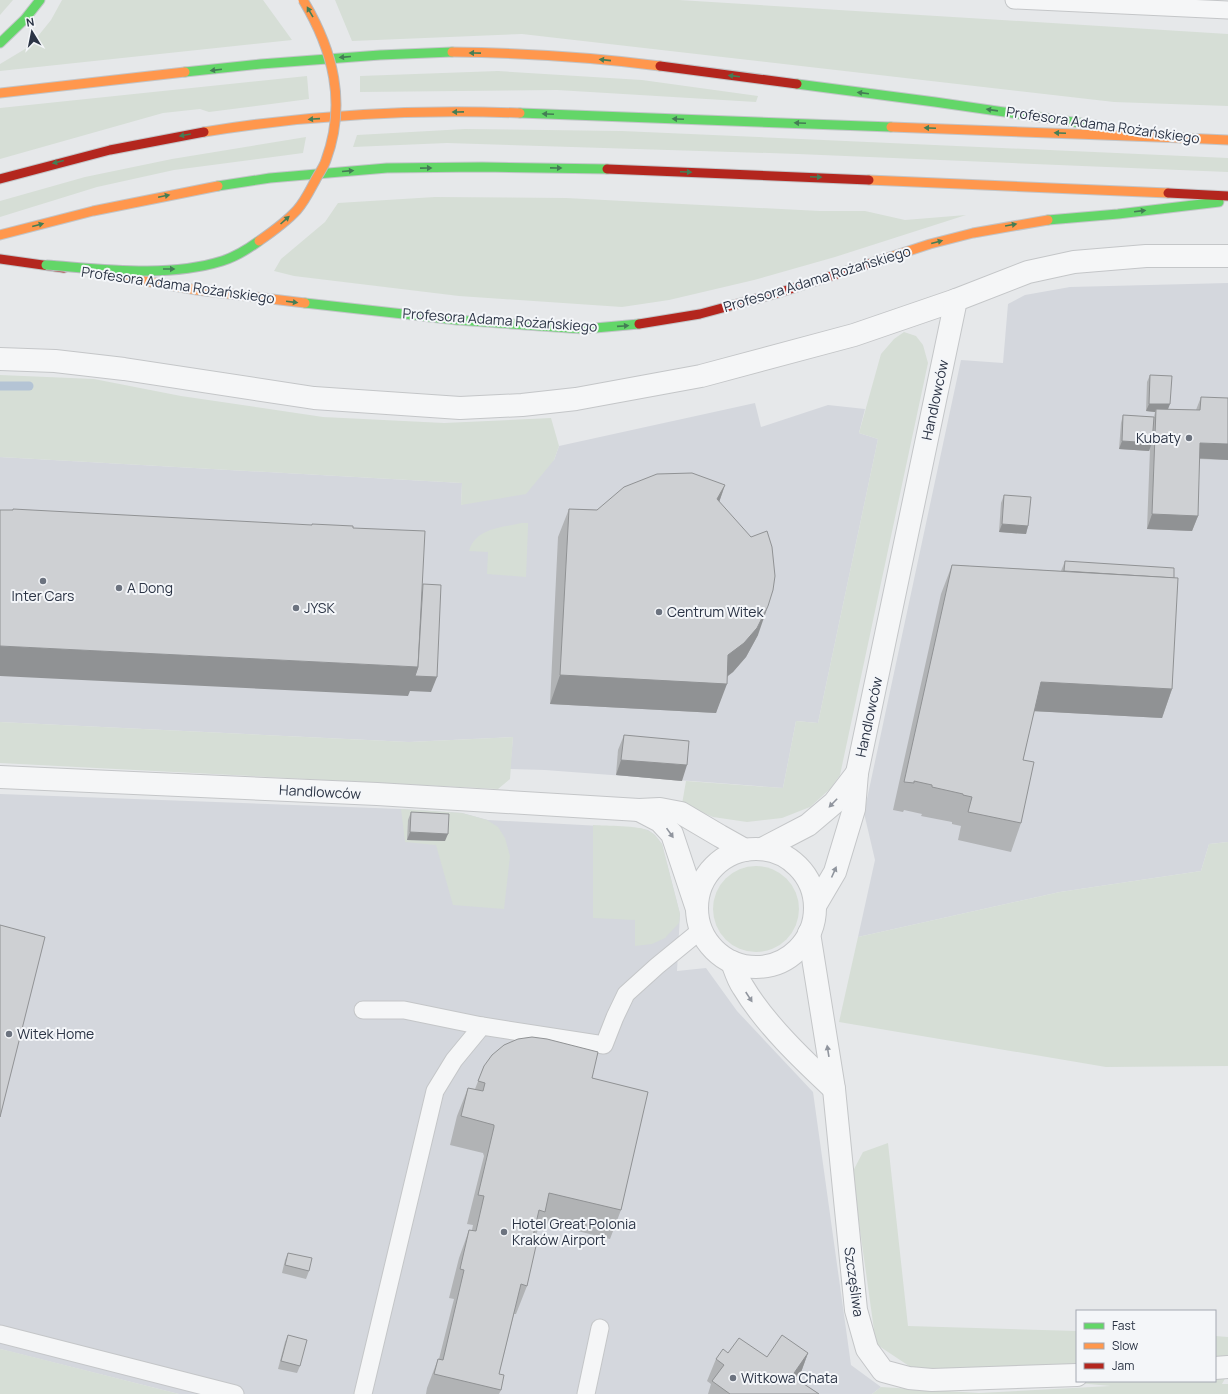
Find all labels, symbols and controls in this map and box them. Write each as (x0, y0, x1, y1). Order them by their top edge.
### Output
one-way arrow (307, 6, 314, 18)
north arrow (12, 12, 52, 52)
text: N (25, 14, 35, 30)
one-way arrow (468, 50, 481, 56)
one-way arrow (339, 54, 351, 61)
one-way arrow (599, 57, 611, 64)
one-way arrow (210, 66, 222, 73)
one-way arrow (728, 73, 740, 79)
one-way arrow (857, 90, 869, 96)
street label: Profesora Adama Rożańskiego (1005, 102, 1201, 147)
one-way arrow (986, 107, 998, 113)
one-way arrow (451, 109, 464, 115)
one-way arrow (542, 110, 554, 117)
one-way arrow (308, 115, 320, 122)
one-way arrow (672, 115, 684, 122)
one-way arrow (794, 120, 806, 127)
one-way arrow (924, 125, 936, 132)
one-way arrow (1054, 130, 1066, 137)
one-way arrow (179, 132, 192, 138)
one-way arrow (52, 159, 64, 165)
one-way arrow (420, 164, 432, 171)
one-way arrow (550, 165, 563, 171)
one-way arrow (342, 168, 354, 174)
one-way arrow (680, 168, 692, 175)
one-way arrow (810, 174, 823, 180)
one-way arrow (158, 192, 170, 198)
one-way arrow (1134, 208, 1146, 214)
one-way arrow (280, 216, 291, 225)
one-way arrow (32, 222, 44, 228)
one-way arrow (1005, 222, 1017, 228)
one-way arrow (931, 239, 943, 245)
street label: Profesora Adama Rożańskiego (721, 241, 913, 316)
street label: Profesora Adama Rożańskiego (80, 262, 276, 307)
one-way arrow (163, 266, 176, 272)
one-way arrow (286, 299, 298, 305)
street label: Profesora Adama Rożańskiego (402, 303, 598, 336)
one-way arrow (617, 322, 629, 329)
street label: Handlowców (917, 358, 952, 442)
place label: Kubaty (1136, 428, 1182, 447)
marker: Kubaty (1184, 433, 1194, 443)
marker: Inter Cars (38, 576, 48, 586)
place label: A Dong (127, 578, 173, 597)
marker: A Dong (114, 583, 124, 593)
place label: Inter Cars (12, 586, 74, 605)
place label: JYSK (304, 598, 335, 617)
place label: Centrum Witek (667, 602, 765, 621)
marker: JYSK (291, 603, 301, 613)
marker: Centrum Witek (654, 607, 664, 617)
street label: Handlowców (851, 675, 886, 759)
street label: Handlowców (279, 780, 362, 803)
one-way arrow (828, 798, 838, 808)
one-way arrow (666, 827, 673, 839)
one-way arrow (831, 866, 837, 877)
one-way arrow (745, 992, 753, 1002)
place label: Witek Home (17, 1024, 94, 1043)
marker: Witek Home (4, 1029, 14, 1039)
one-way arrow (825, 1045, 831, 1057)
place label: Hotel Great Polonia Kraków Airport (512, 1214, 636, 1249)
marker: Hotel Great Polonia Kraków Airport (499, 1227, 509, 1237)
street label: Szczęśliwa (840, 1246, 869, 1318)
legend (1076, 1310, 1216, 1382)
text: Fast (1112, 1317, 1136, 1334)
text: Slow (1112, 1337, 1138, 1354)
text: Jam (1112, 1357, 1134, 1374)
place label: Witkowa Chata (741, 1368, 838, 1387)
marker: Witkowa Chata (728, 1373, 738, 1383)

